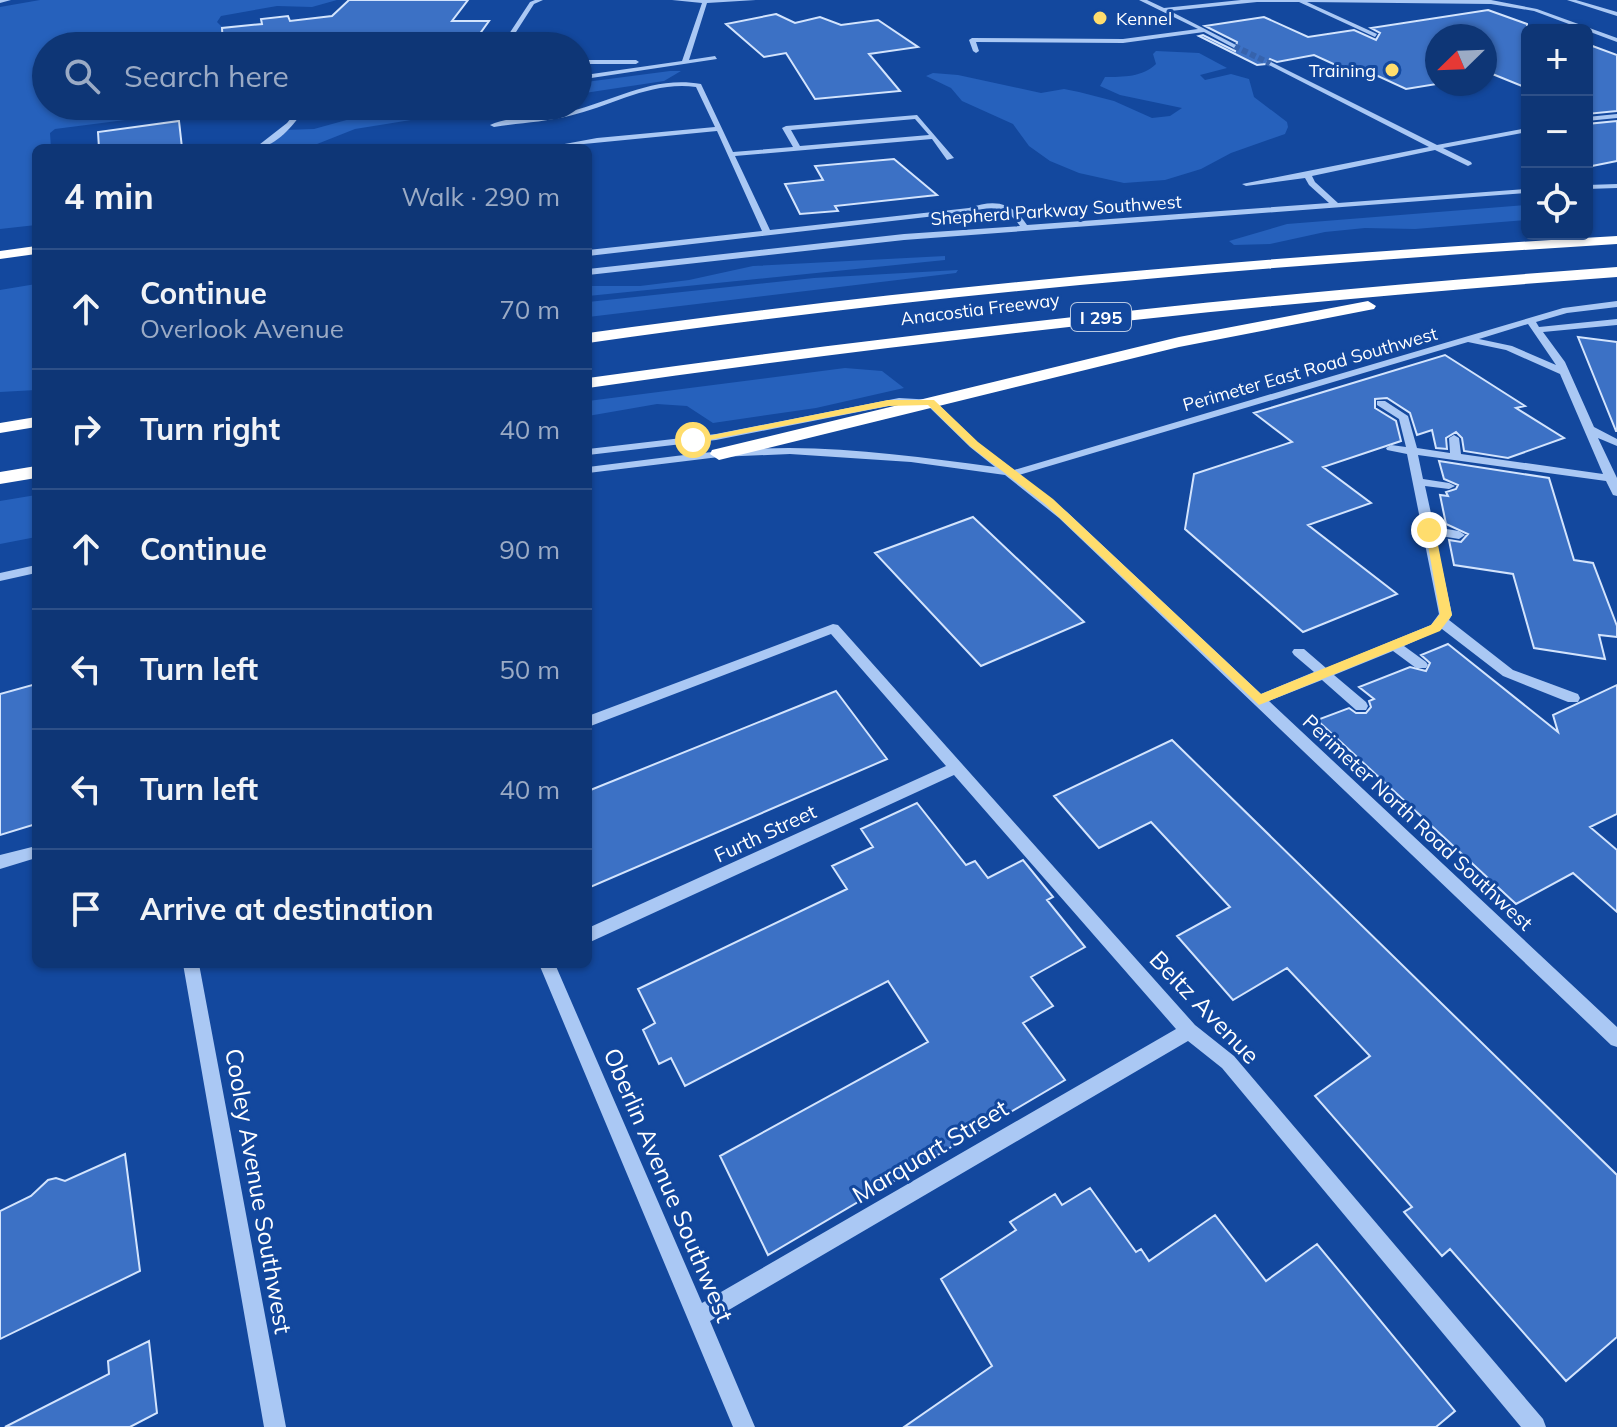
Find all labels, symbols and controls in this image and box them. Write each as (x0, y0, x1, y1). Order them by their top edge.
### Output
place label: Kennel (1116, 7, 1172, 30)
marker: Kennel (1091, 9, 1109, 27)
north arrow (1425, 24, 1497, 96)
map controls (1521, 24, 1593, 240)
button: + (1521, 24, 1593, 96)
search box (32, 32, 592, 120)
icon: search (60, 54, 104, 98)
text: Search here (124, 57, 289, 95)
place label: Training (1309, 59, 1376, 82)
marker: Training (1383, 61, 1401, 79)
button: − (1521, 96, 1593, 168)
button: locate (1521, 168, 1593, 240)
text: 4 min (64, 175, 154, 218)
text: Walk · 290 m (401, 180, 560, 213)
street label: Shepherd Parkway Southwest (930, 190, 1182, 230)
text: Continue (140, 274, 267, 312)
icon: ahead (64, 287, 108, 331)
street label: Anacostia Freeway (899, 288, 1061, 330)
text: 70 m (499, 293, 560, 326)
road number: I 295 (1071, 303, 1131, 331)
text: Overlook Avenue (140, 312, 344, 345)
street label: Perimeter East Road Southwest (1180, 322, 1440, 416)
icon: right (64, 407, 108, 451)
text: Turn right (140, 410, 280, 448)
text: 40 m (499, 413, 560, 446)
route start (675, 422, 711, 458)
route end (1411, 512, 1447, 548)
icon: ahead (64, 527, 108, 571)
text: Continue (140, 530, 267, 568)
text: 90 m (499, 533, 560, 566)
icon: left (64, 647, 108, 691)
text: Turn left (140, 650, 258, 688)
text: 50 m (499, 653, 560, 686)
street label: Perimeter North Road Southwest (1298, 709, 1538, 935)
icon: left (64, 767, 108, 811)
text: Turn left (140, 770, 258, 808)
text: 40 m (499, 773, 560, 806)
street label: Furth Street (710, 799, 820, 867)
icon: arrive (64, 887, 108, 931)
text: Arrive at destination (140, 890, 434, 928)
street label: Beltz Avenue (1144, 944, 1266, 1070)
street label: Oberlin Avenue Southwest (598, 1043, 740, 1327)
street label: Cooley Avenue Southwest (219, 1046, 299, 1336)
street label: Marquart Street (847, 1093, 1013, 1209)

